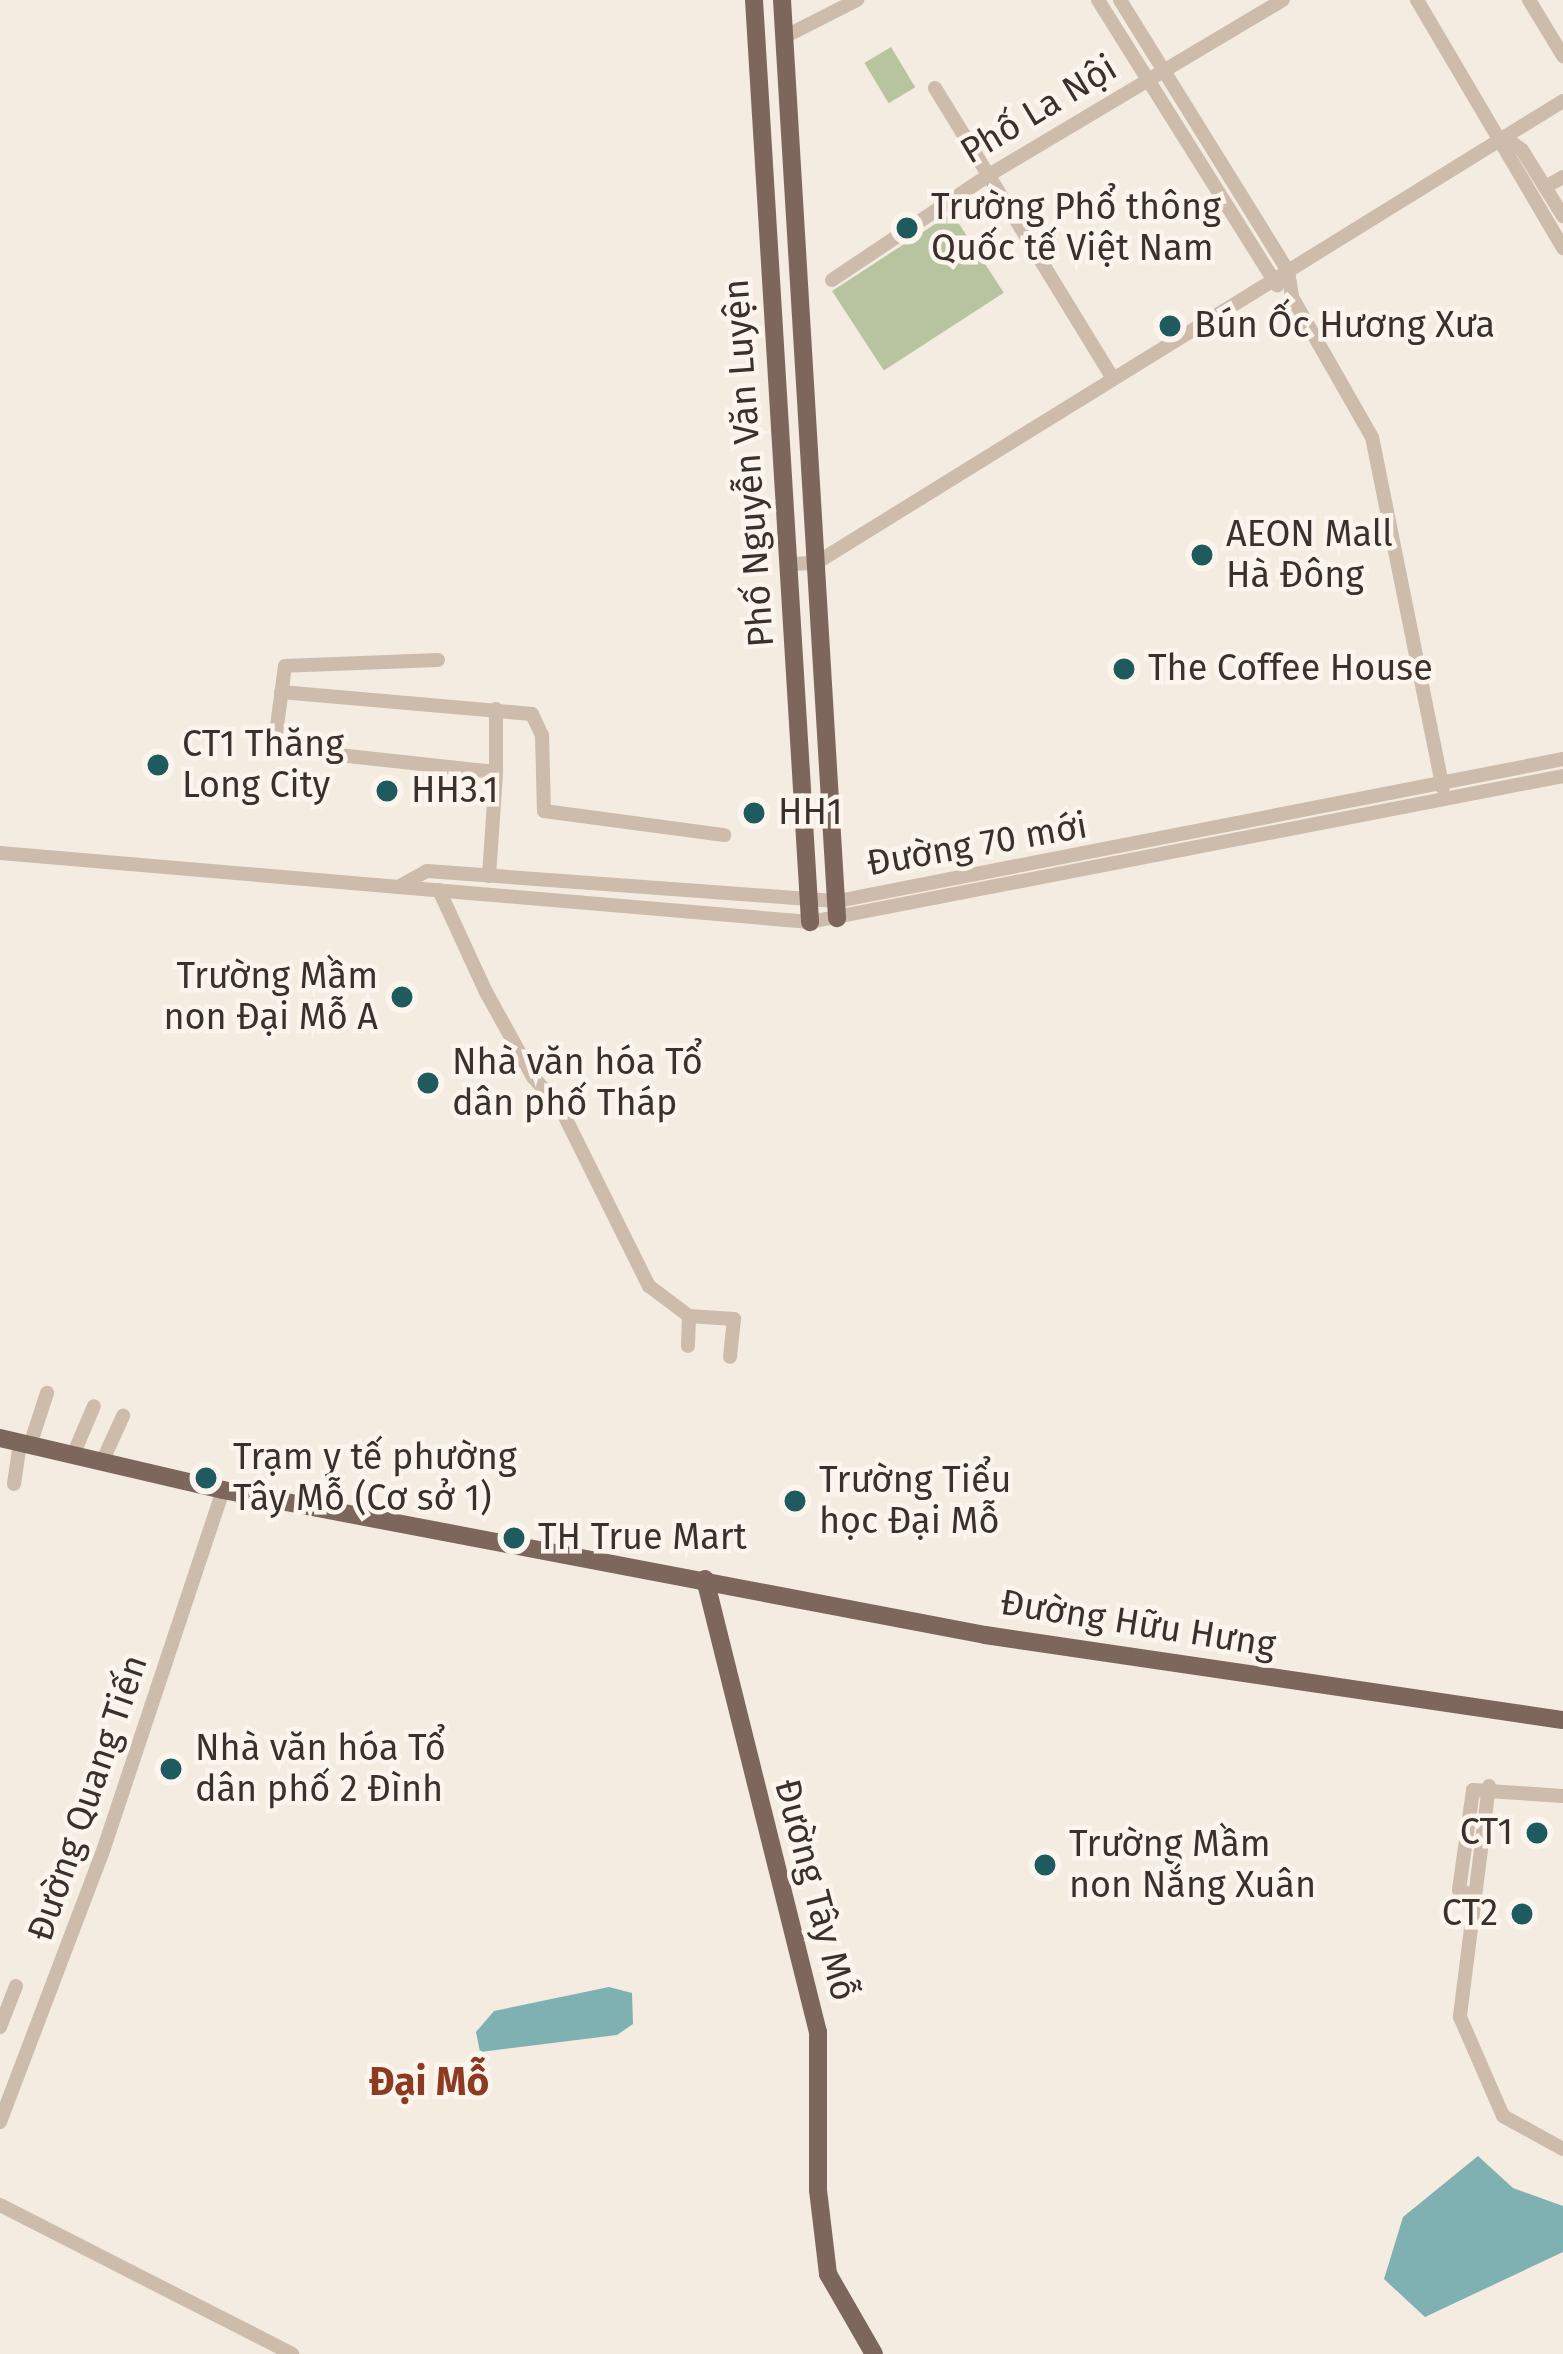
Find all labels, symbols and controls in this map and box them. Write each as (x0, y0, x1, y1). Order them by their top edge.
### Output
street label: Phố La Nội (953, 47, 1125, 173)
place label: Trường Phổ thông Quốc tế Việt Nam (931, 185, 1221, 270)
marker: Trường Phổ thông Quốc tế Việt Nam (894, 215, 920, 241)
street label: Phố Nguyễn Văn Luyện (715, 277, 783, 649)
place label: Bún Ốc Hương Xưa (1194, 304, 1495, 348)
marker: Bún Ốc Hương Xưa (1157, 313, 1183, 339)
place label: AEON Mall Hà Đông (1226, 512, 1393, 597)
marker: AEON Mall Hà Đông (1189, 542, 1215, 568)
place label: The Coffee House (1148, 647, 1433, 691)
marker: The Coffee House (1111, 656, 1137, 682)
place label: CT1 Thăng Long City (182, 722, 344, 807)
marker: CT1 Thăng Long City (145, 752, 171, 778)
place label: HH3.1 (411, 769, 499, 813)
marker: HH3.1 (374, 778, 400, 804)
place label: HH1 (778, 791, 843, 835)
marker: HH1 (741, 800, 767, 826)
street label: Đường 70 mới (863, 804, 1091, 886)
place label: Trường Mầm non Đại Mỗ A (164, 954, 378, 1039)
marker: Trường Mầm non Đại Mỗ A (389, 984, 415, 1010)
place label: Nhà văn hóa Tổ dân phố Tháp (452, 1040, 703, 1125)
marker: Nhà văn hóa Tổ dân phố Tháp (415, 1070, 441, 1096)
place label: Trạm y tế phường Tây Mỗ (Cơ sở 1) (233, 1435, 517, 1520)
place label: Trường Tiểu học Đại Mỗ (819, 1458, 1011, 1543)
marker: Trạm y tế phường Tây Mỗ (Cơ sở 1) (190, 1462, 222, 1494)
marker: Trường Tiểu học Đại Mỗ (782, 1488, 808, 1514)
place label: TH True Mart (538, 1516, 747, 1560)
marker: TH True Mart (501, 1525, 527, 1551)
street label: Đường Hữu Hưng (997, 1581, 1279, 1667)
street label: Đường Quang Tiến (19, 1649, 157, 1947)
place label: Nhà văn hóa Tổ dân phố 2 Đình (195, 1726, 446, 1811)
marker: Nhà văn hóa Tổ dân phố 2 Đình (158, 1756, 184, 1782)
street label: Đường Tây Mỗ (765, 1775, 865, 2005)
place label: CT1 (1460, 1811, 1513, 1855)
marker: CT1 (1524, 1820, 1550, 1846)
place label: Trường Mầm non Nắng Xuân (1069, 1822, 1316, 1907)
marker: Trường Mầm non Nắng Xuân (1032, 1852, 1058, 1878)
place label: CT2 (1442, 1892, 1498, 1936)
marker: CT2 (1509, 1901, 1535, 1927)
district label: Đại Mỗ (369, 2059, 489, 2105)

